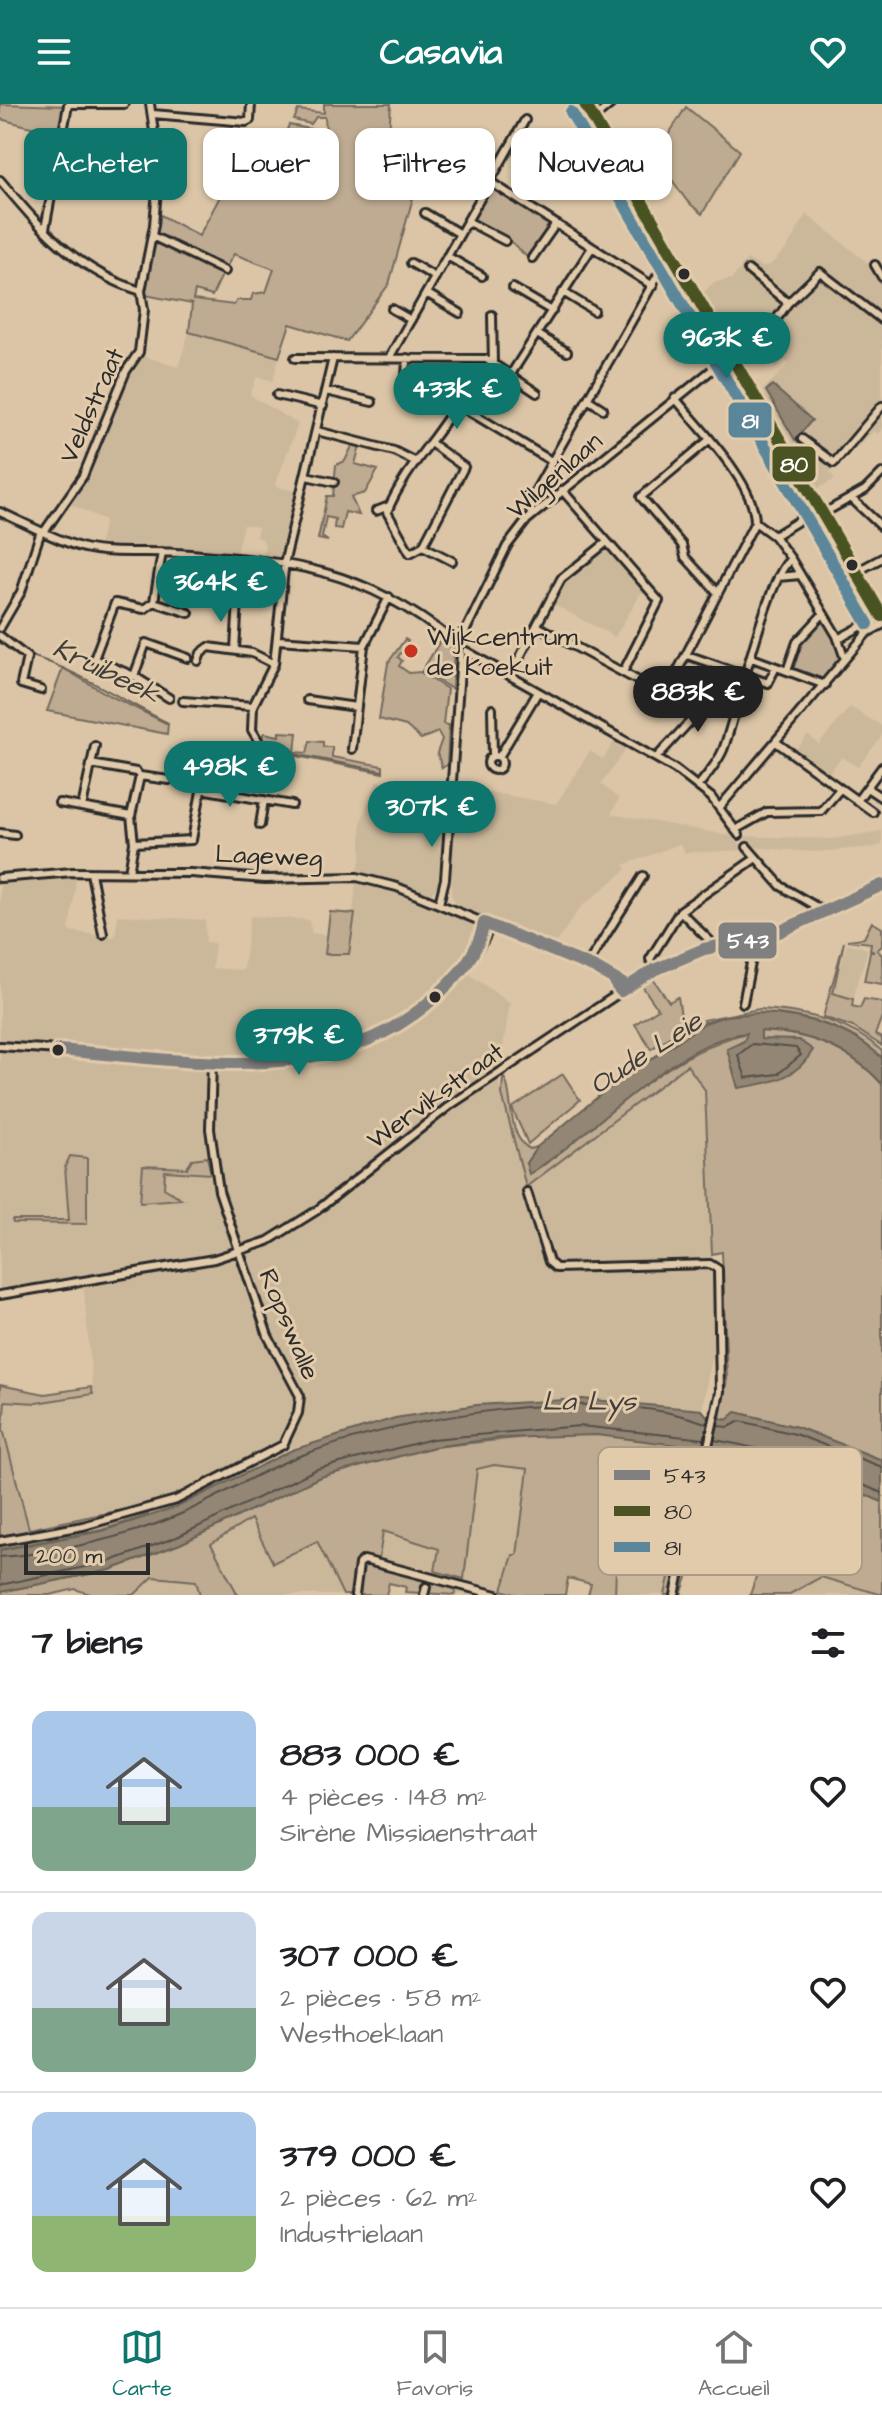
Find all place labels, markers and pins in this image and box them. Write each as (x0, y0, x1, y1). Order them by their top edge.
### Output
unlabelled marker (676, 266, 692, 282)
pin: 963K € (662, 312, 792, 380)
pin: 433K € (392, 363, 522, 431)
pin: 364K € (156, 556, 286, 624)
unlabelled marker (844, 557, 860, 573)
place label: Wijkcentrum de Koekuit (427, 619, 579, 685)
marker: Wijkcentrum de Koekuit (402, 642, 420, 660)
pin: 883K € (633, 666, 763, 734)
pin: 498K € (165, 741, 295, 809)
pin: 307K € (367, 781, 497, 849)
unlabelled marker (427, 989, 443, 1005)
pin: 379K € (234, 1009, 364, 1077)
unlabelled marker (50, 1042, 66, 1058)

